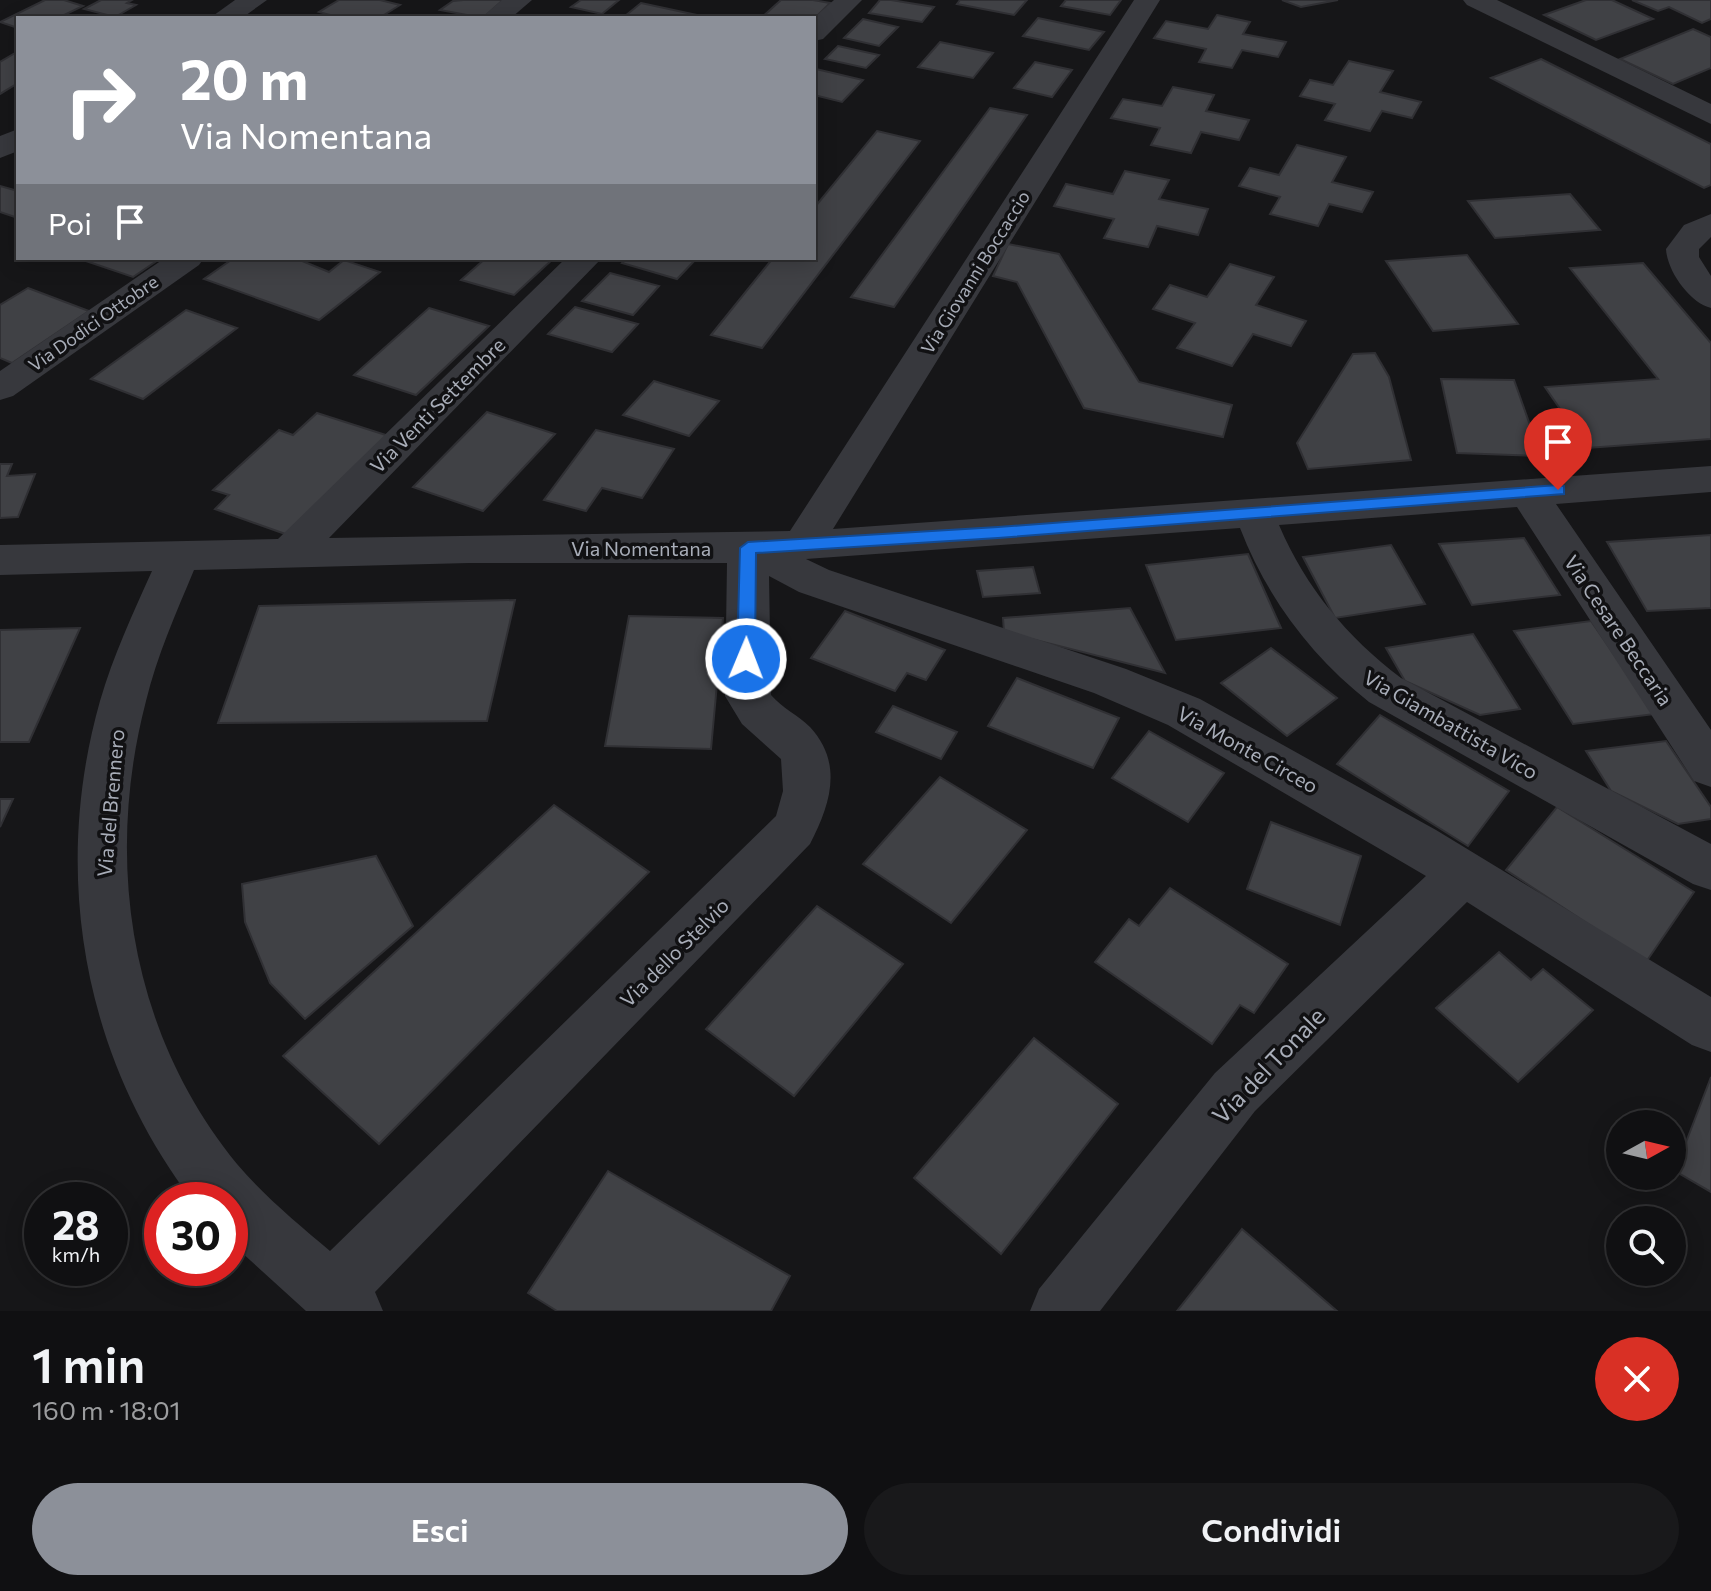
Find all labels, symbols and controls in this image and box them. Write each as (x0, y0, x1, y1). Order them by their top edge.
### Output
text: 20 m (180, 43, 308, 112)
icon: right (48, 48, 152, 152)
text: Via Nomentana (180, 112, 432, 156)
street label: Via Giovanni Boccaccio (916, 186, 1034, 358)
icon: arrive (108, 200, 152, 244)
text: Poi (48, 204, 92, 241)
street label: Via Dodici Ottobre (24, 270, 162, 376)
street label: Via Venti Settembre (364, 332, 510, 478)
pin (1524, 408, 1592, 490)
icon: arrive (1536, 420, 1580, 464)
street label: Via Nomentana (571, 536, 711, 560)
street label: Via Cesare Beccaria (1560, 550, 1678, 710)
position arrow (704, 617, 788, 701)
street label: Via Giambattista Vico (1360, 664, 1542, 784)
street label: Via Monte Circeo (1174, 700, 1322, 798)
street label: Via del Brennero (92, 728, 128, 878)
street label: Via dello Stelvio (615, 893, 733, 1011)
street label: Via del Tonale (1205, 1001, 1331, 1129)
north arrow (1606, 1110, 1686, 1190)
map controls (1606, 1110, 1686, 1286)
speed limit sign: 30 (144, 1182, 248, 1286)
text: 28 (52, 1199, 100, 1248)
button: search (1606, 1206, 1686, 1286)
text: km/h (52, 1242, 100, 1266)
text: 1 min (32, 1334, 145, 1393)
button: close (1595, 1337, 1679, 1421)
text: 160 m · 18:01 (32, 1394, 181, 1425)
button: Esci (32, 1483, 848, 1575)
button: Condividi (864, 1483, 1679, 1575)

